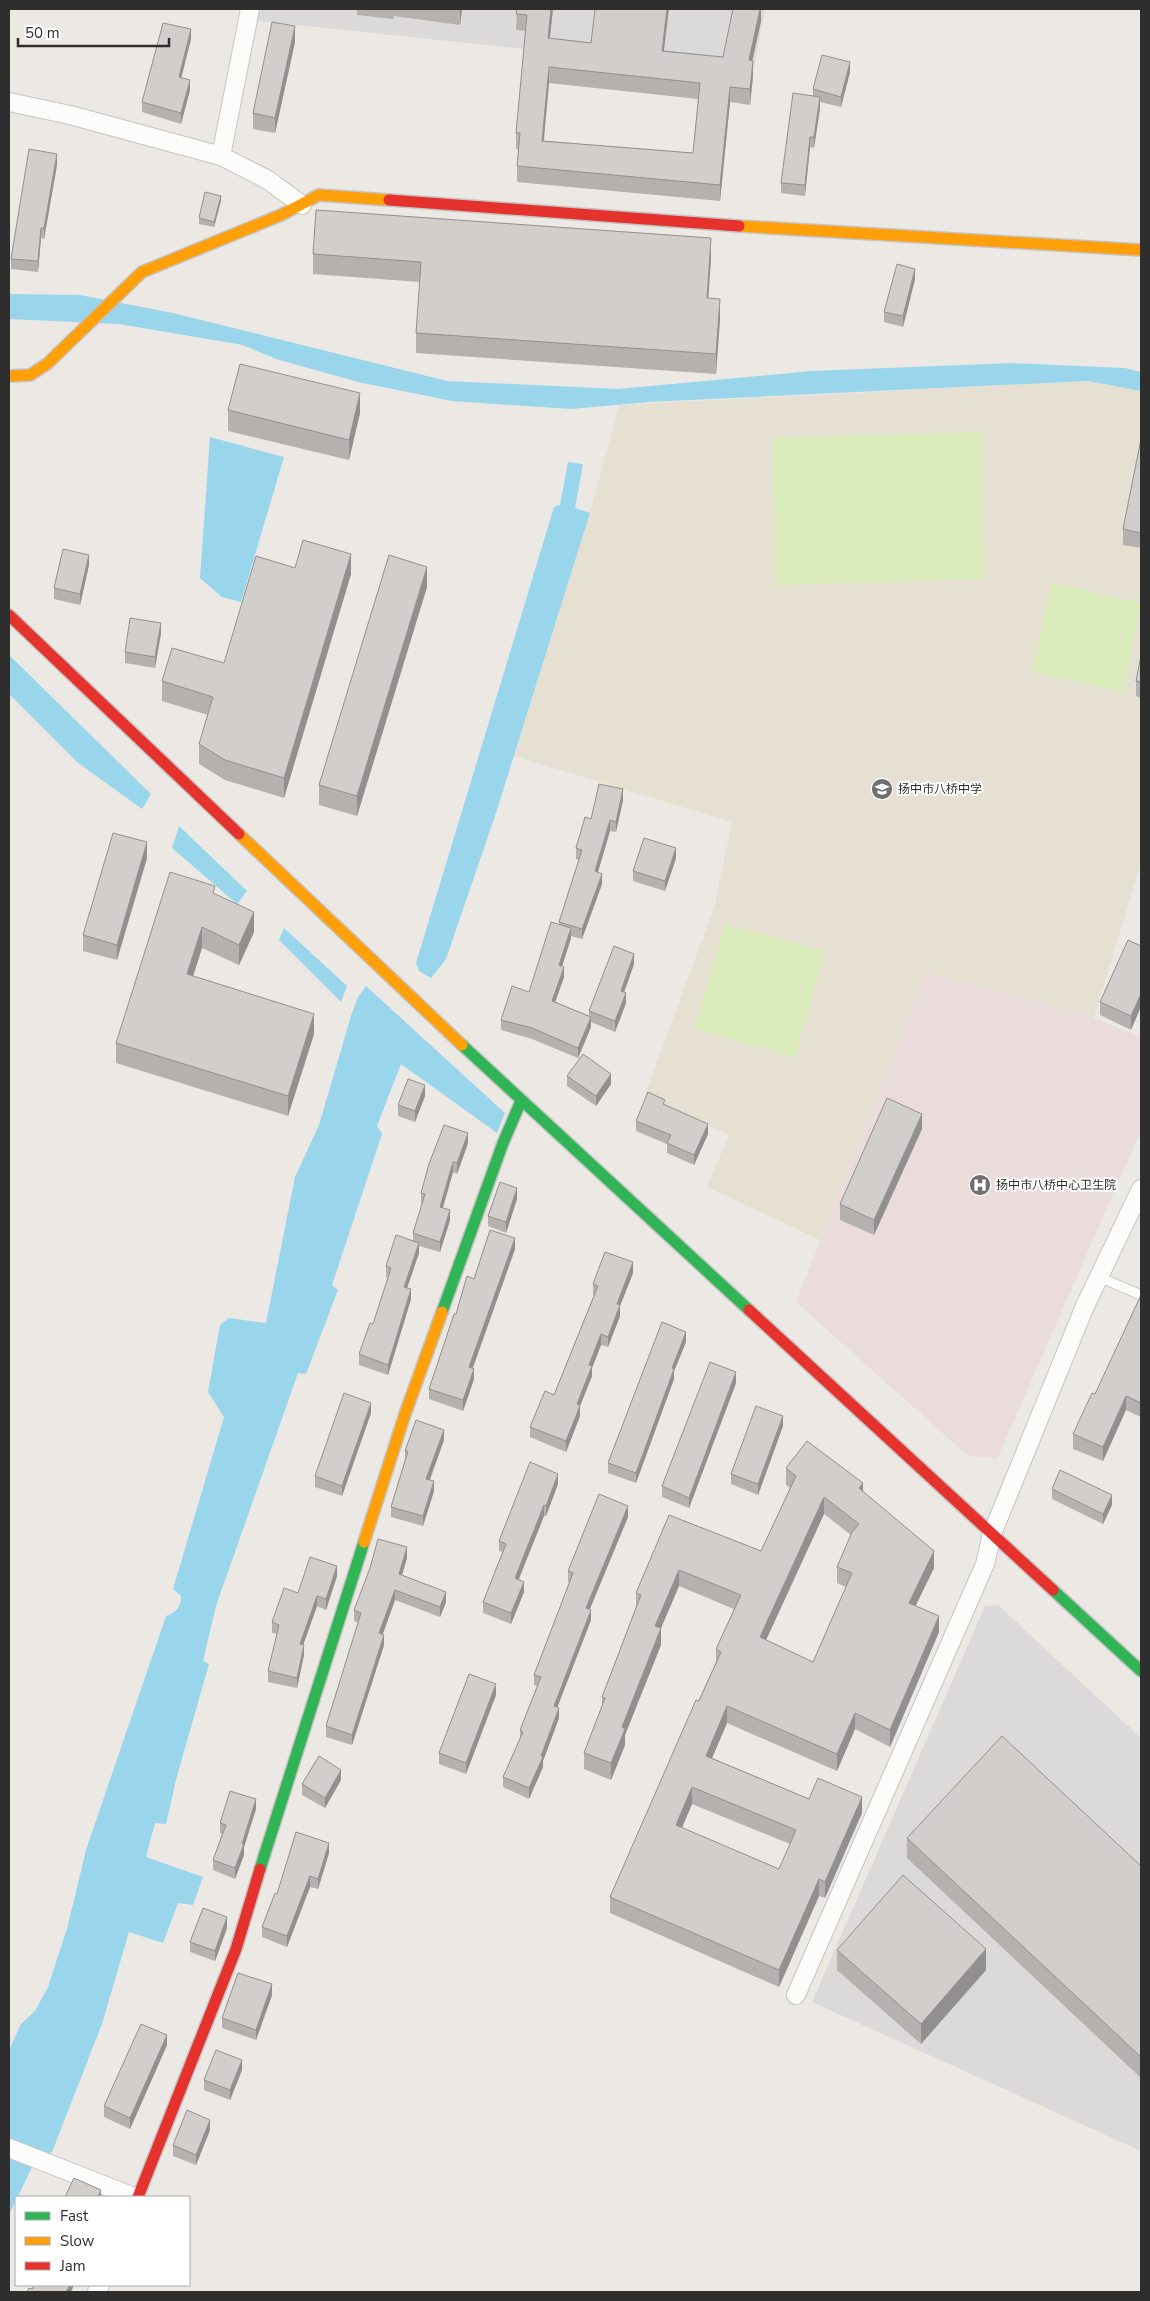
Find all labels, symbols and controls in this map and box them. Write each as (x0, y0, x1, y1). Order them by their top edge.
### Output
scale bar (18, 15, 169, 47)
text: 50 m (25, 23, 60, 43)
school or university icon: 扬中市八桥中学 (870, 777, 894, 801)
place label: 扬中市八桥中学 (898, 781, 982, 797)
hospital icon: 扬中市八桥中心卫生院 (968, 1173, 992, 1197)
place label: 扬中市八桥中心卫生院 (996, 1177, 1116, 1193)
legend (15, 2196, 190, 2286)
text: Fast (60, 2206, 89, 2226)
text: Slow (60, 2231, 95, 2251)
text: Jam (59, 2256, 86, 2276)

